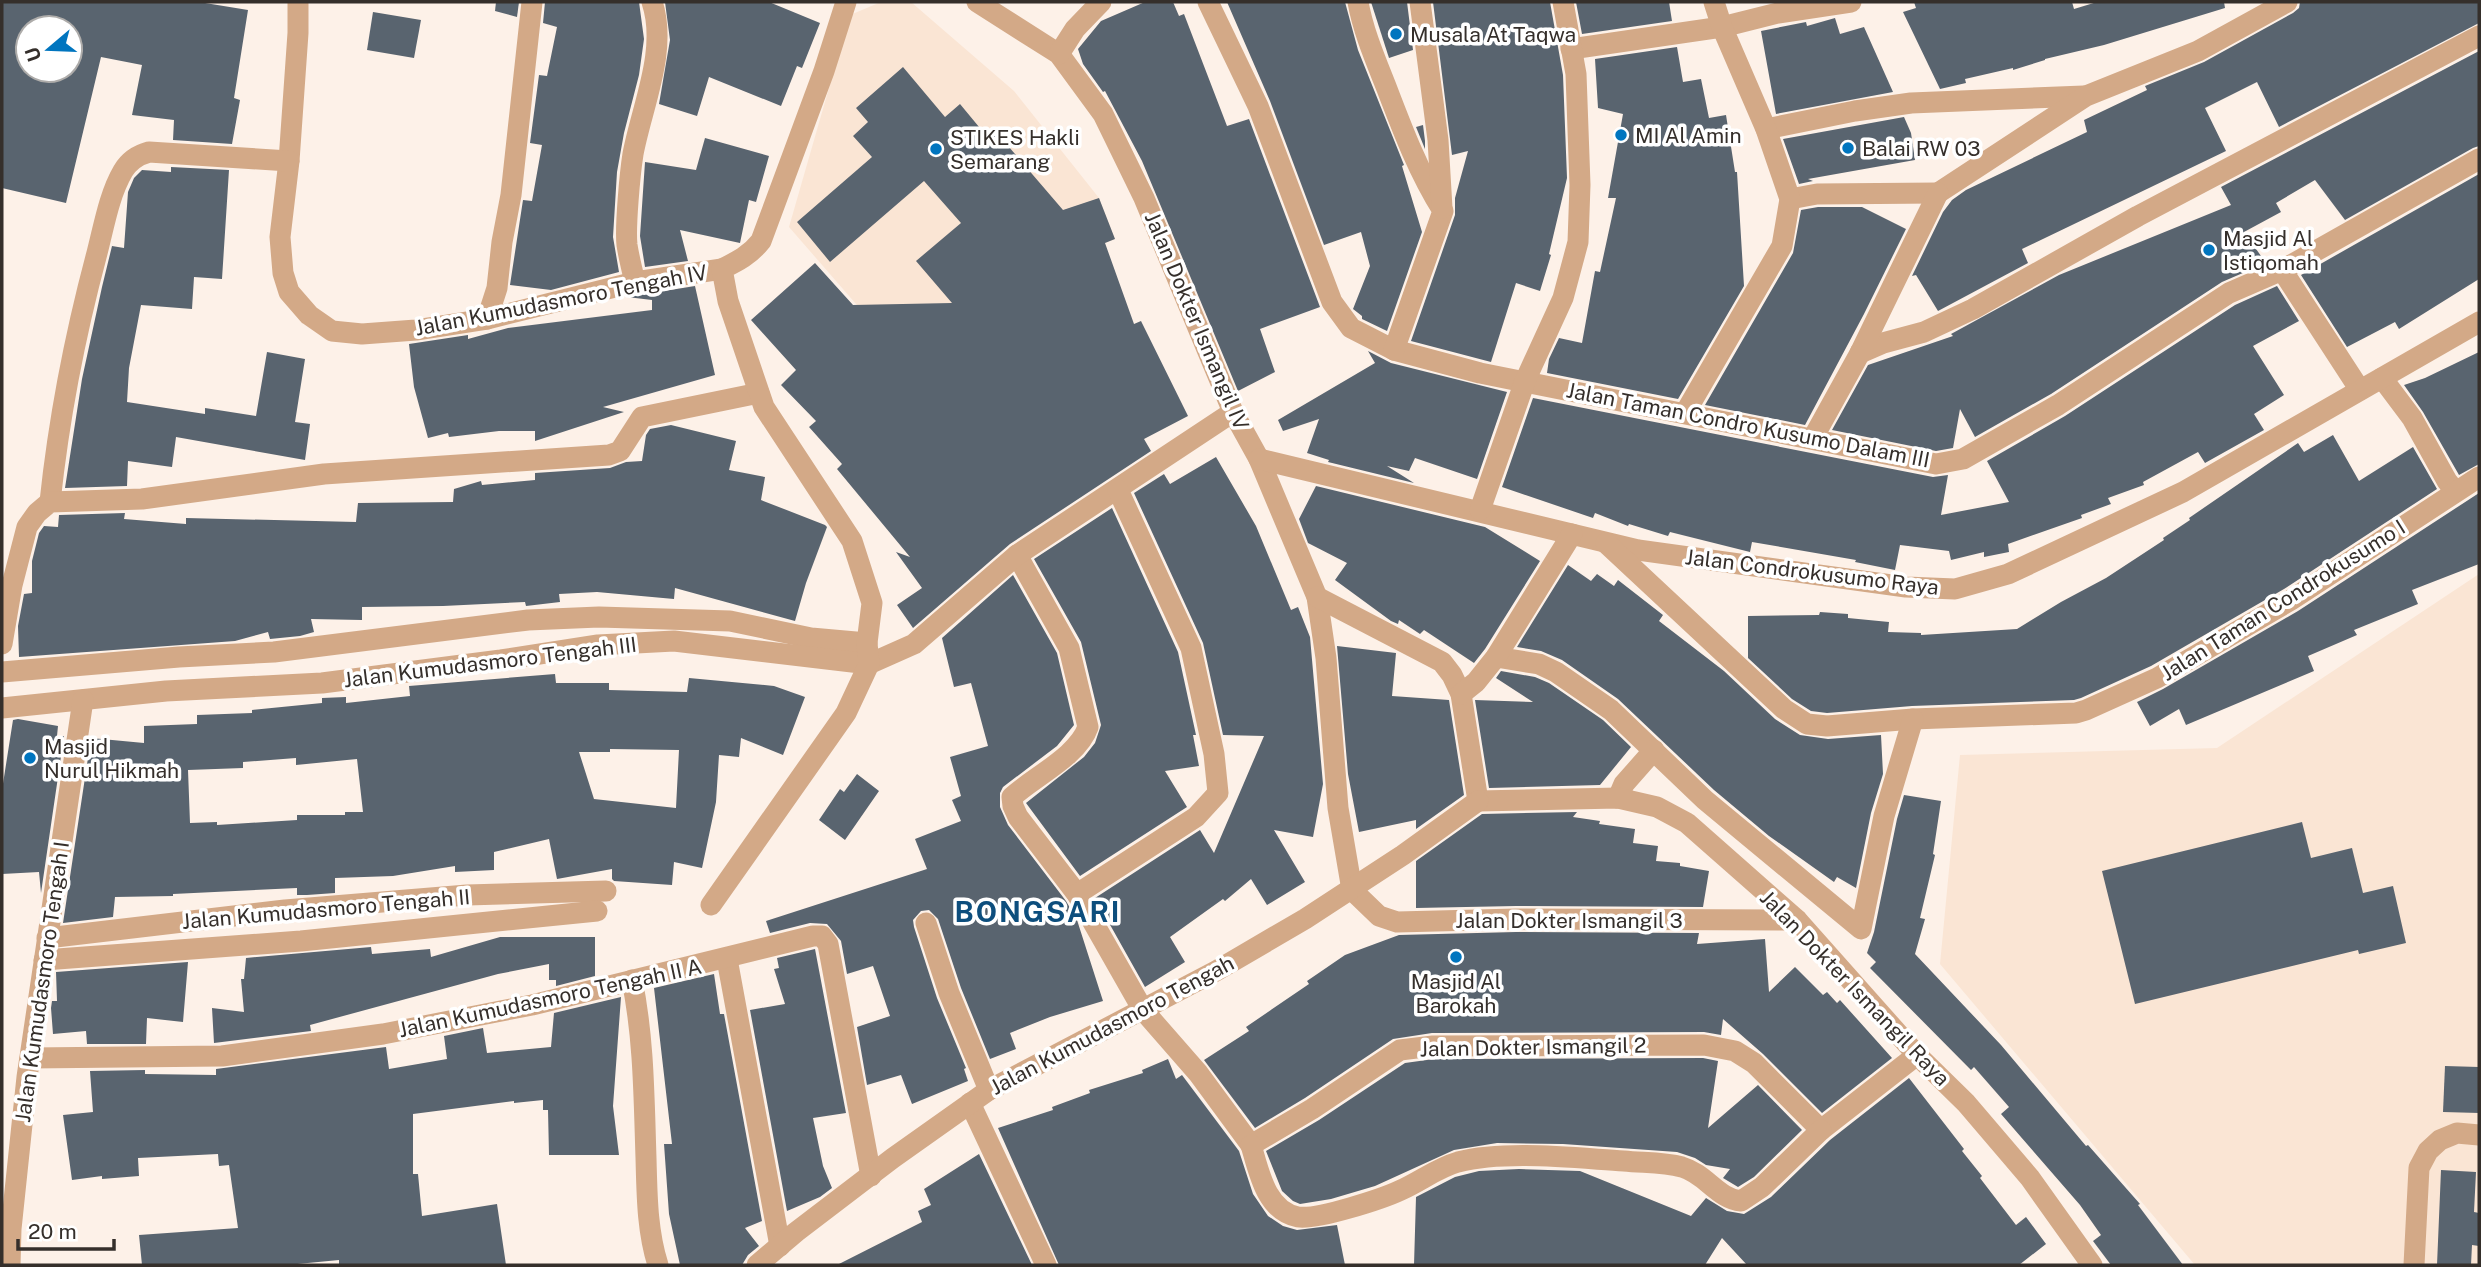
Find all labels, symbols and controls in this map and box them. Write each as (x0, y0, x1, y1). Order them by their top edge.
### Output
north arrow (14, 14, 84, 84)
place label: Musala At Taqwa (1410, 22, 1576, 47)
marker: Musala At Taqwa (1388, 26, 1404, 42)
text: U (20, 44, 46, 65)
place label: MI Al Amin (1635, 123, 1742, 148)
place label: STIKES Hakli Semarang (950, 125, 1080, 174)
marker: MI Al Amin (1613, 127, 1629, 143)
place label: Balai RW 03 (1862, 136, 1981, 161)
marker: Balai RW 03 (1840, 140, 1856, 156)
marker: STIKES Hakli Semarang (928, 141, 944, 157)
street label: Jalan Dokter Ismangil IV (1140, 208, 1254, 434)
place label: Masjid Al Istiqomah (2223, 226, 2319, 275)
marker: Masjid Al Istiqomah (2201, 242, 2217, 258)
street label: Jalan Kumudasmoro Tengah IV (413, 259, 709, 341)
street label: Jalan Taman Condro Kusumo Dalam III (1564, 377, 1932, 473)
street label: Jalan Taman Condrokusumo I (2156, 514, 2410, 686)
street label: Jalan Condrokusumo Raya (1684, 544, 1940, 600)
street label: Jalan Kumudasmoro Tengah III (342, 632, 638, 692)
place label: Masjid Nurul Hikmah (44, 734, 179, 783)
marker: Masjid Nurul Hikmah (22, 750, 38, 766)
street label: Jalan Kumudasmoro Tengah I (10, 840, 74, 1124)
street label: Jalan Kumudasmoro Tengah II (181, 884, 471, 934)
street label: Jalan Dokter Ismangil Raya (1755, 885, 1955, 1091)
district label: BONGSARI (955, 895, 1121, 928)
street label: Jalan Dokter Ismangil 3 (1455, 908, 1683, 933)
marker: Masjid Al Barokah (1448, 949, 1464, 965)
street label: Jalan Kumudasmoro Tengah (986, 950, 1238, 1100)
street label: Jalan Kumudasmoro Tengah II A (396, 954, 704, 1042)
place label: Masjid Al Barokah (1411, 969, 1501, 1018)
street label: Jalan Dokter Ismangil 2 (1419, 1033, 1647, 1061)
scale bar (18, 1208, 114, 1252)
text: 20 m (28, 1219, 77, 1244)

